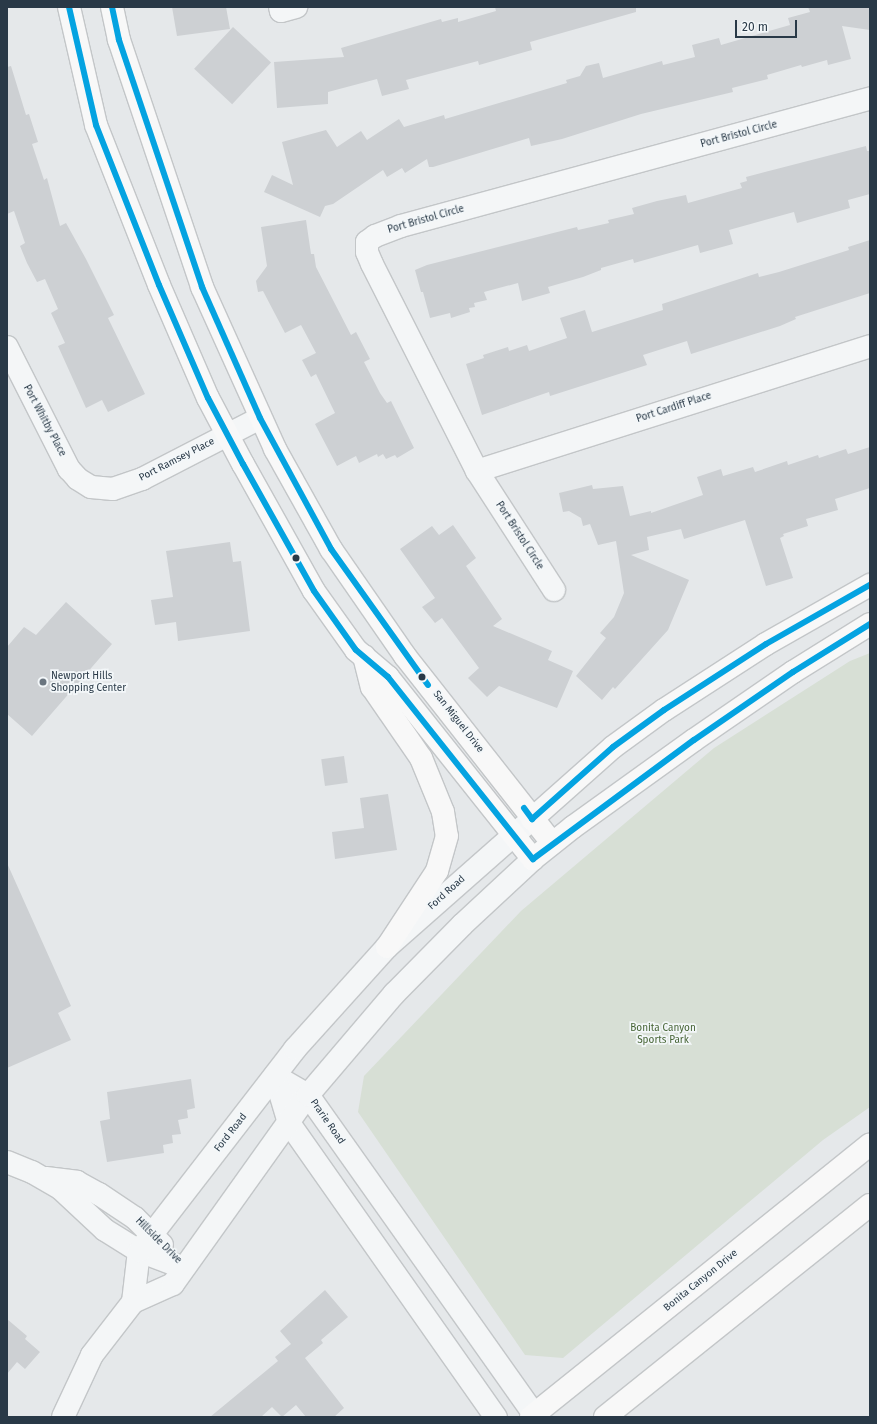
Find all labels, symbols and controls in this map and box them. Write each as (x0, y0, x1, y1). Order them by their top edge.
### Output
scale bar (737, 12, 799, 38)
text: 20 m (742, 20, 768, 34)
street label: Port Bristol Circle (699, 119, 779, 151)
street label: Port Bristol Circle (386, 203, 466, 237)
street label: Port Whitby Place (20, 383, 68, 459)
street label: Port Cardiff Place (635, 390, 713, 426)
street label: Port Ramsey Place (137, 436, 217, 484)
street label: Port Bristol Circle (492, 500, 546, 572)
unlabelled marker (291, 553, 301, 563)
place label: Newport Hills Shopping Center (51, 670, 126, 694)
unlabelled marker (417, 672, 427, 682)
marker: Newport Hills Shopping Center (38, 677, 48, 687)
street label: San Miguel Drive (430, 689, 486, 755)
street label: Ford Road (426, 873, 468, 913)
park label: Bonita Canyon Sports Park (630, 1022, 696, 1046)
street label: Prarie Road (307, 1097, 347, 1147)
street label: Ford Road (212, 1111, 250, 1155)
street label: Hillside Drive (132, 1215, 184, 1267)
street label: Bonita Canyon Drive (662, 1248, 740, 1314)

